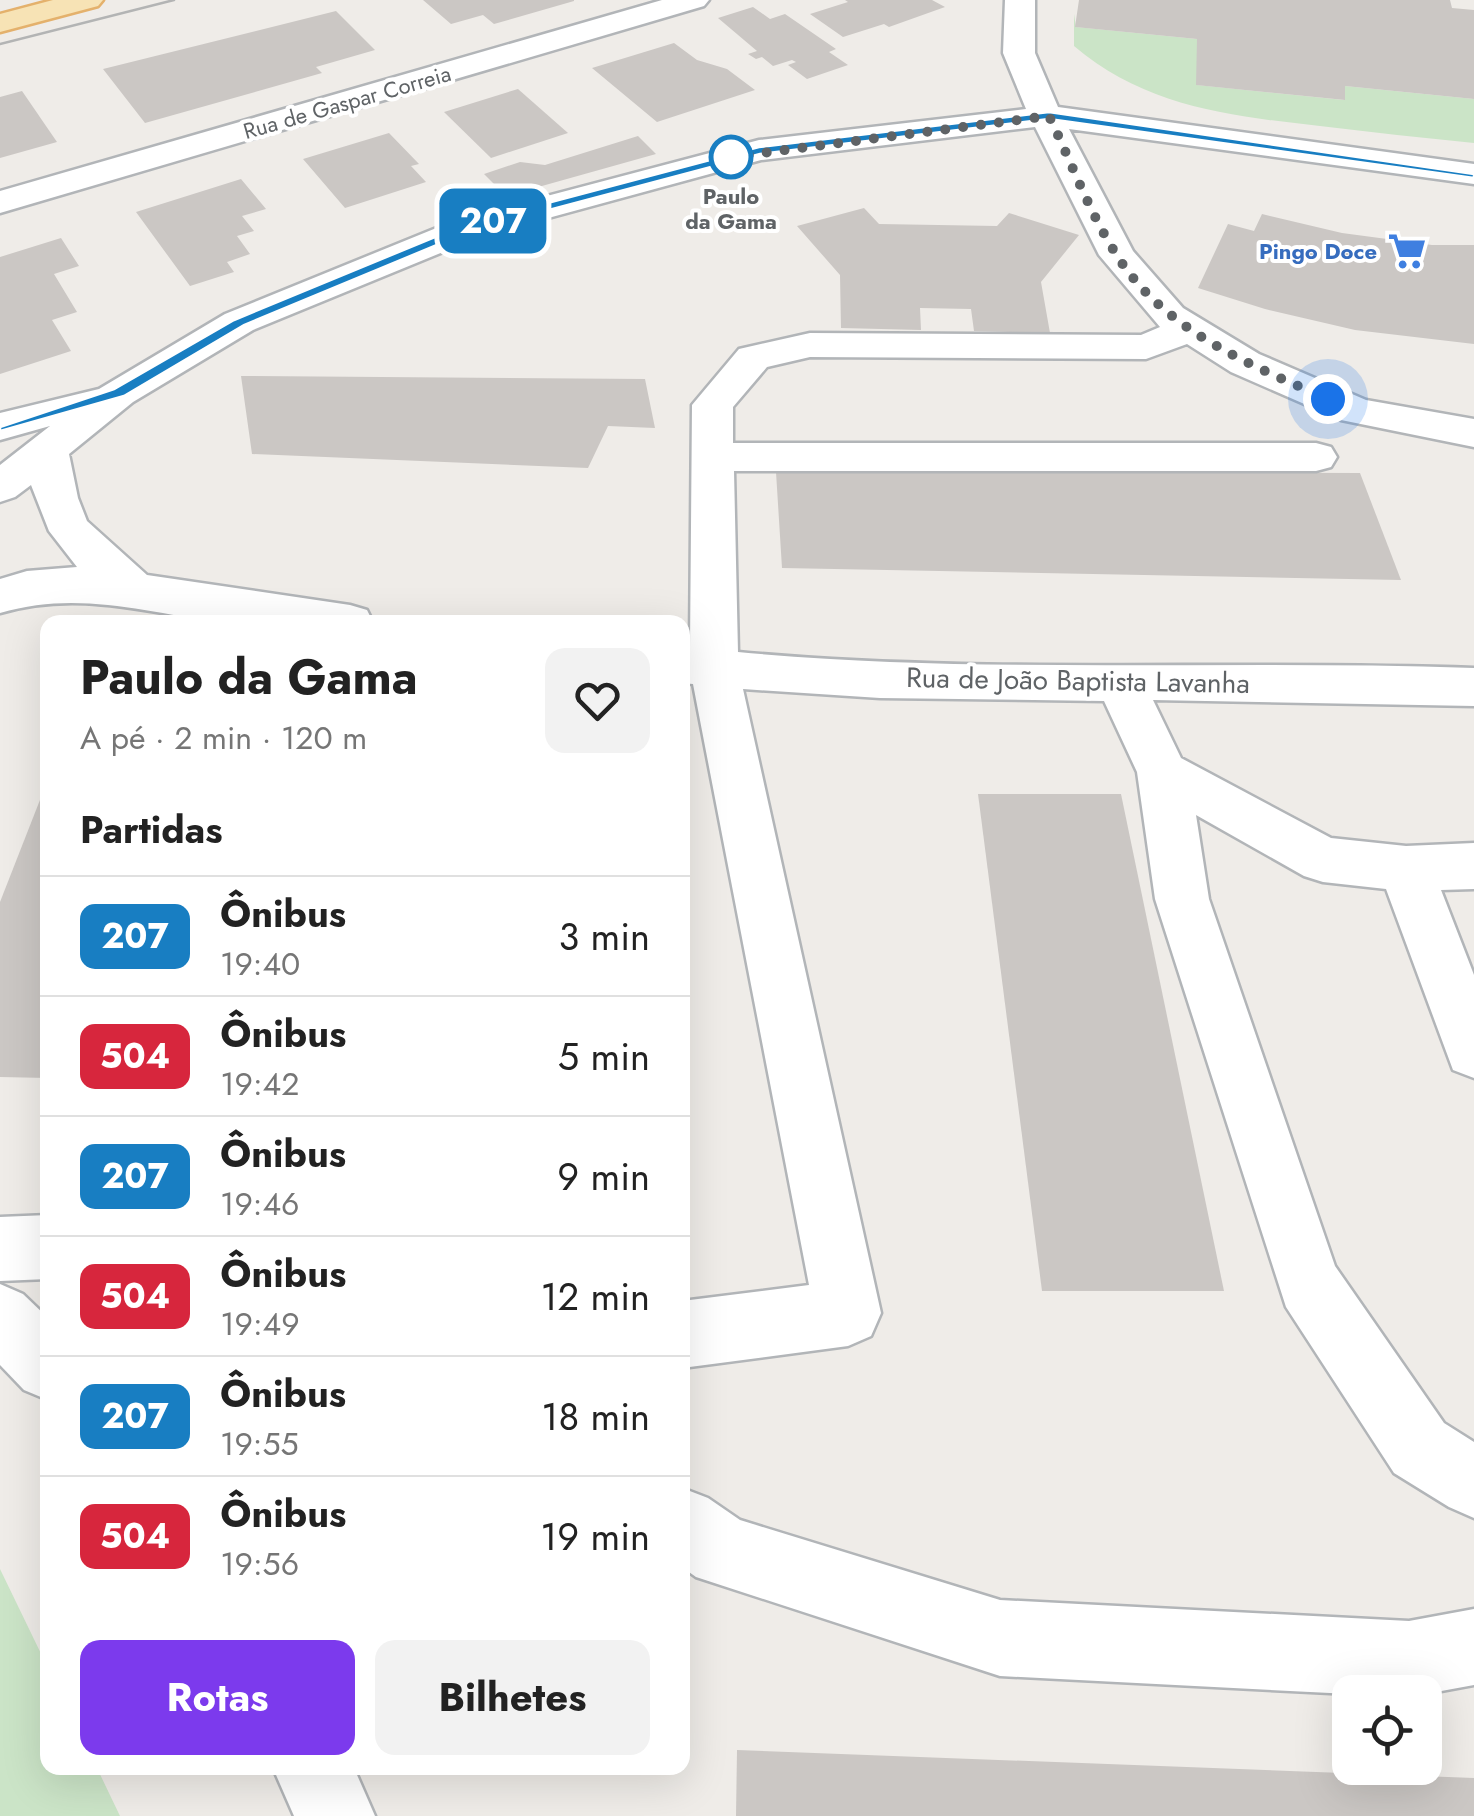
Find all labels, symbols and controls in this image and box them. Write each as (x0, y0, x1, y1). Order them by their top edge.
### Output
street label: Rua de Gaspar Correia (239, 57, 455, 147)
marker: Paulo da Gama (710, 136, 752, 178)
place label: Paulo da Gama (685, 180, 777, 237)
line badge: 207 (436, 188, 550, 254)
text: 207 (459, 196, 527, 246)
supermarket icon: Pingo Doce (1386, 230, 1428, 272)
place label: Pingo Doce (1259, 235, 1377, 267)
your location (1303, 374, 1353, 424)
text: Paulo da Gama (80, 643, 418, 712)
button: heart (545, 648, 650, 753)
street label: Rua de João Baptista Lavanha (906, 657, 1250, 704)
text: A pé · 2 min · 120 m (80, 715, 367, 761)
text: Partidas (80, 802, 222, 857)
text: Ônibus (220, 886, 346, 941)
text: 3 min (558, 909, 650, 964)
text: 207 (101, 911, 169, 961)
text: 19:40 (220, 941, 300, 987)
text: Ônibus (220, 1006, 346, 1061)
text: 5 min (558, 1029, 650, 1084)
text: 504 (100, 1031, 170, 1081)
text: 19:42 (220, 1061, 299, 1107)
text: Ônibus (220, 1126, 346, 1181)
text: 9 min (557, 1149, 650, 1204)
text: 207 (101, 1151, 169, 1201)
text: 19:46 (220, 1181, 300, 1227)
text: Ônibus (220, 1246, 346, 1301)
text: 12 min (540, 1269, 650, 1324)
text: 504 (100, 1271, 170, 1321)
text: 19:49 (220, 1301, 300, 1347)
text: Ônibus (220, 1366, 346, 1421)
text: 18 min (541, 1389, 650, 1444)
text: 207 (101, 1391, 169, 1441)
text: 19:55 (220, 1421, 299, 1467)
text: Ônibus (220, 1486, 346, 1541)
text: 19 min (540, 1509, 650, 1564)
text: 504 (100, 1511, 170, 1561)
text: 19:56 (220, 1541, 299, 1587)
button: Rotas (80, 1640, 355, 1755)
button: Bilhetes (375, 1640, 650, 1755)
map controls (1332, 1675, 1442, 1785)
button: locate (1332, 1675, 1442, 1785)

